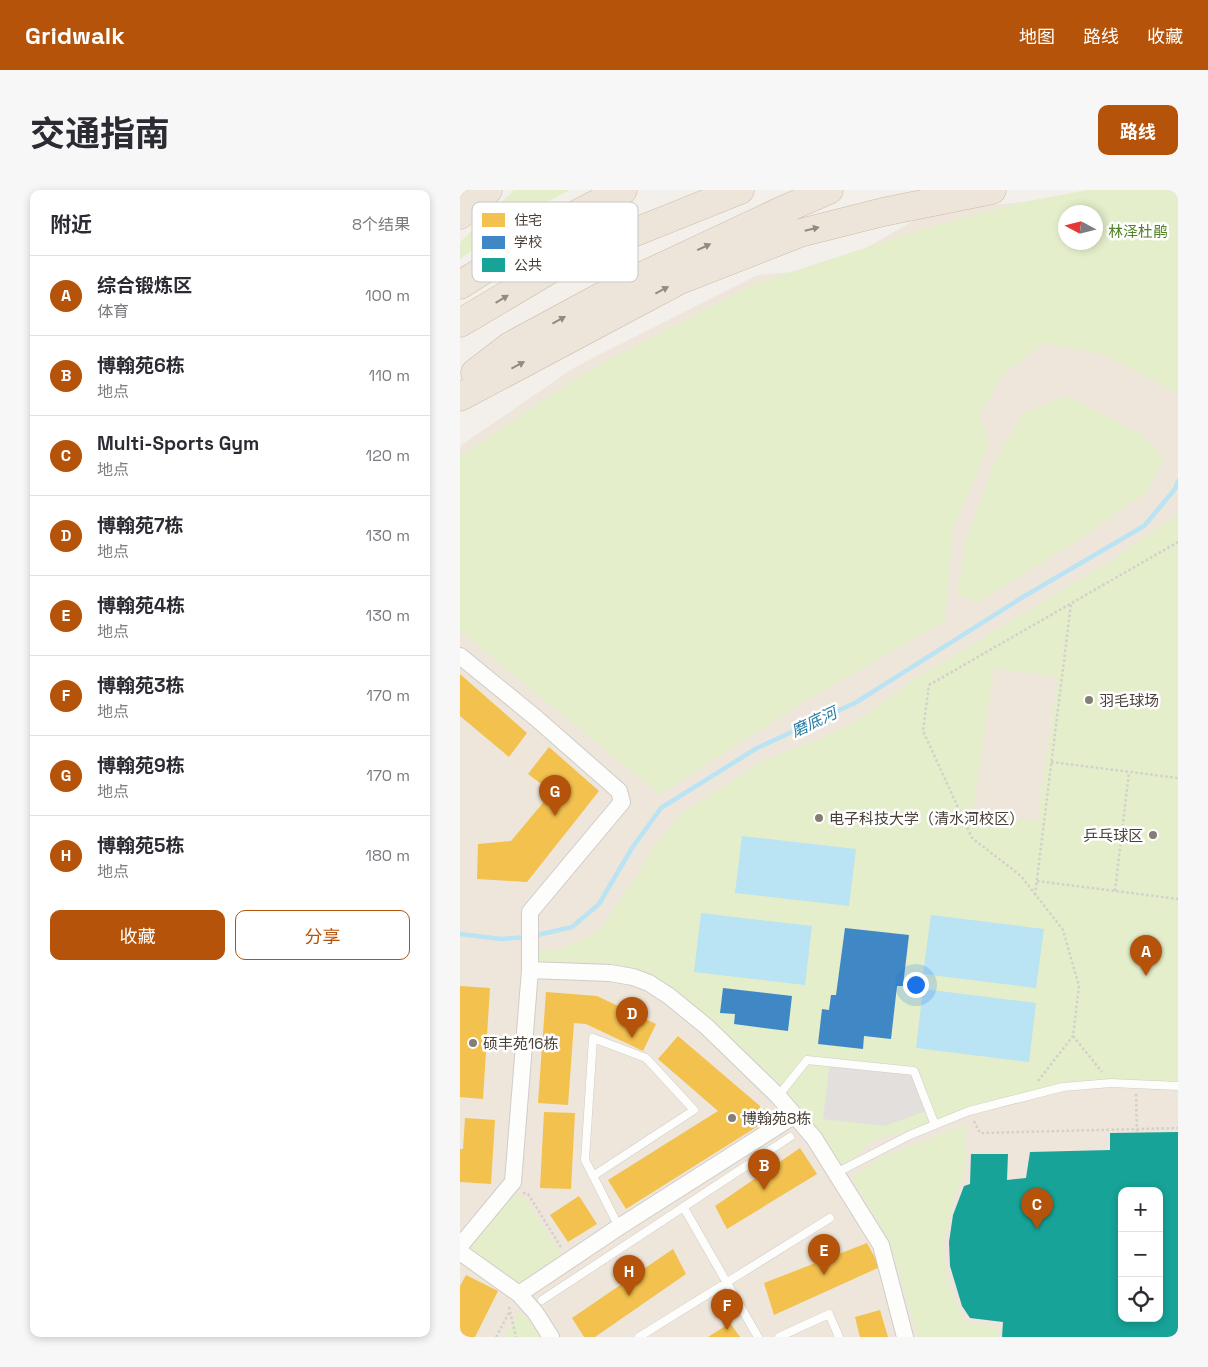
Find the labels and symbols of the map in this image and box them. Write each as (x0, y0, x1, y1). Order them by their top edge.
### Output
legend (472, 202, 638, 282)
north arrow (1058, 205, 1103, 250)
text: 住宅 (514, 211, 542, 229)
park label: 林泽杜鹃 (1108, 222, 1168, 241)
one-way arrow (805, 225, 820, 233)
text: 学校 (514, 233, 542, 251)
one-way arrow (697, 243, 711, 251)
text: 公共 (514, 256, 542, 274)
one-way arrow (655, 285, 668, 294)
one-way arrow (495, 294, 508, 303)
one-way arrow (552, 315, 565, 324)
one-way arrow (511, 361, 525, 369)
place label: 羽毛球场 (1099, 691, 1159, 710)
marker: 羽毛球场 (1083, 694, 1095, 706)
water label: 磨底河 (788, 701, 843, 742)
pin: G (539, 775, 571, 816)
place label: 电子科技大学（清水河校区） (829, 809, 1024, 828)
marker: 电子科技大学（清水河校区） (813, 812, 825, 824)
place label: 乒乓球区 (1083, 826, 1143, 845)
marker: 乒乓球区 (1147, 829, 1159, 841)
pin: A (1130, 935, 1162, 976)
your location (903, 972, 929, 998)
pin: D (616, 997, 648, 1038)
place label: 硕丰苑16栋 (483, 1034, 558, 1053)
marker: 硕丰苑16栋 (467, 1037, 479, 1049)
place label: 博翰苑8栋 (742, 1109, 811, 1128)
marker: 博翰苑8栋 (726, 1112, 738, 1124)
pin: B (748, 1149, 780, 1190)
pin: C (1021, 1188, 1053, 1229)
pin: E (808, 1234, 840, 1275)
pin: H (613, 1255, 645, 1296)
pin: F (711, 1289, 743, 1330)

